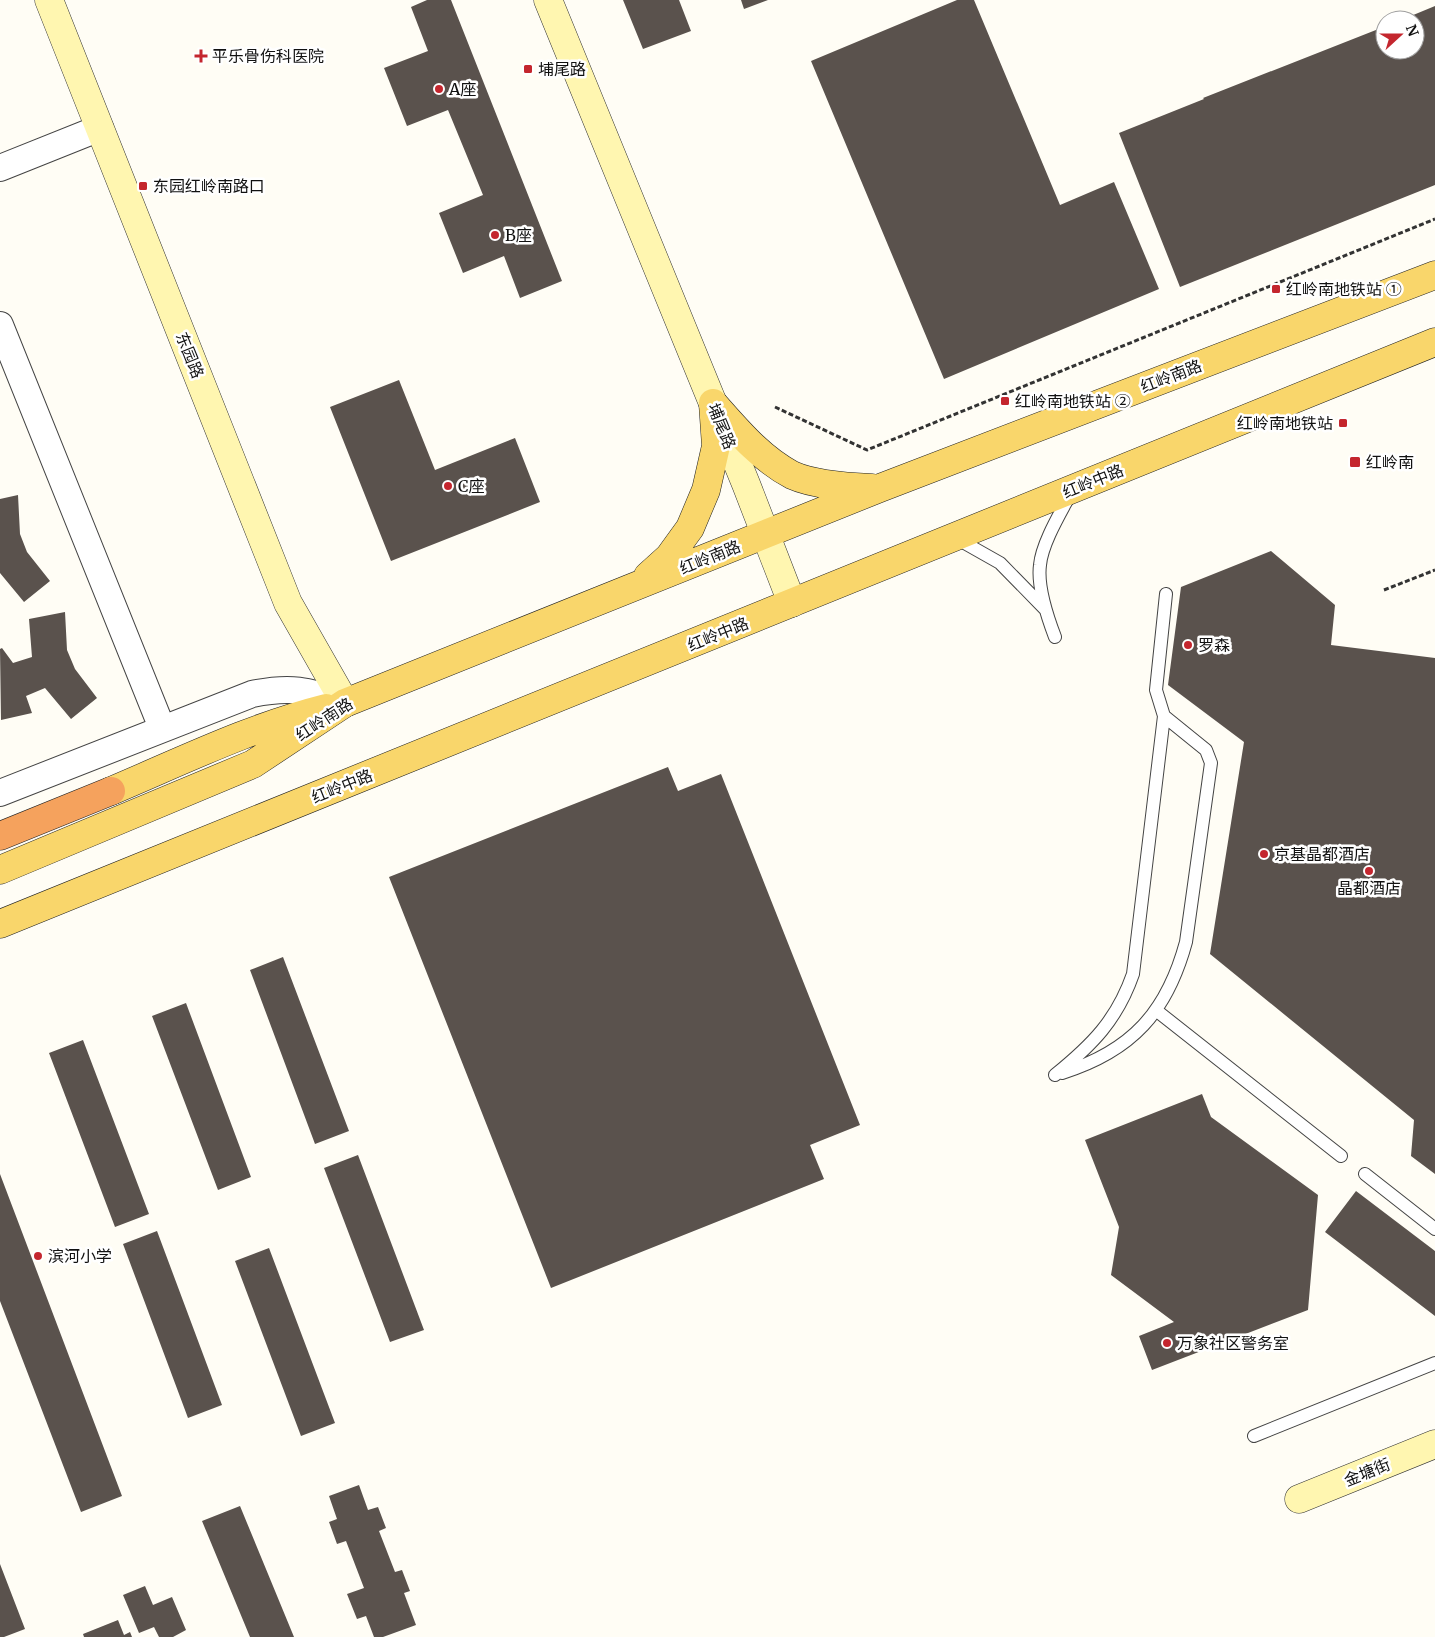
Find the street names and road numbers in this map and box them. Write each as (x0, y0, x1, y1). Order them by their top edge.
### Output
street label: 东园路 (172, 329, 208, 381)
street label: 红岭南路 (1138, 355, 1204, 397)
street label: 埔尾路 (704, 400, 740, 452)
street label: 红岭中路 (1060, 460, 1126, 502)
street label: 红岭南路 (677, 536, 743, 578)
street label: 红岭中路 (685, 613, 751, 655)
street label: 红岭南路 (292, 693, 356, 745)
street label: 红岭中路 (309, 765, 375, 807)
street label: 金塘街 (1341, 1454, 1393, 1490)

